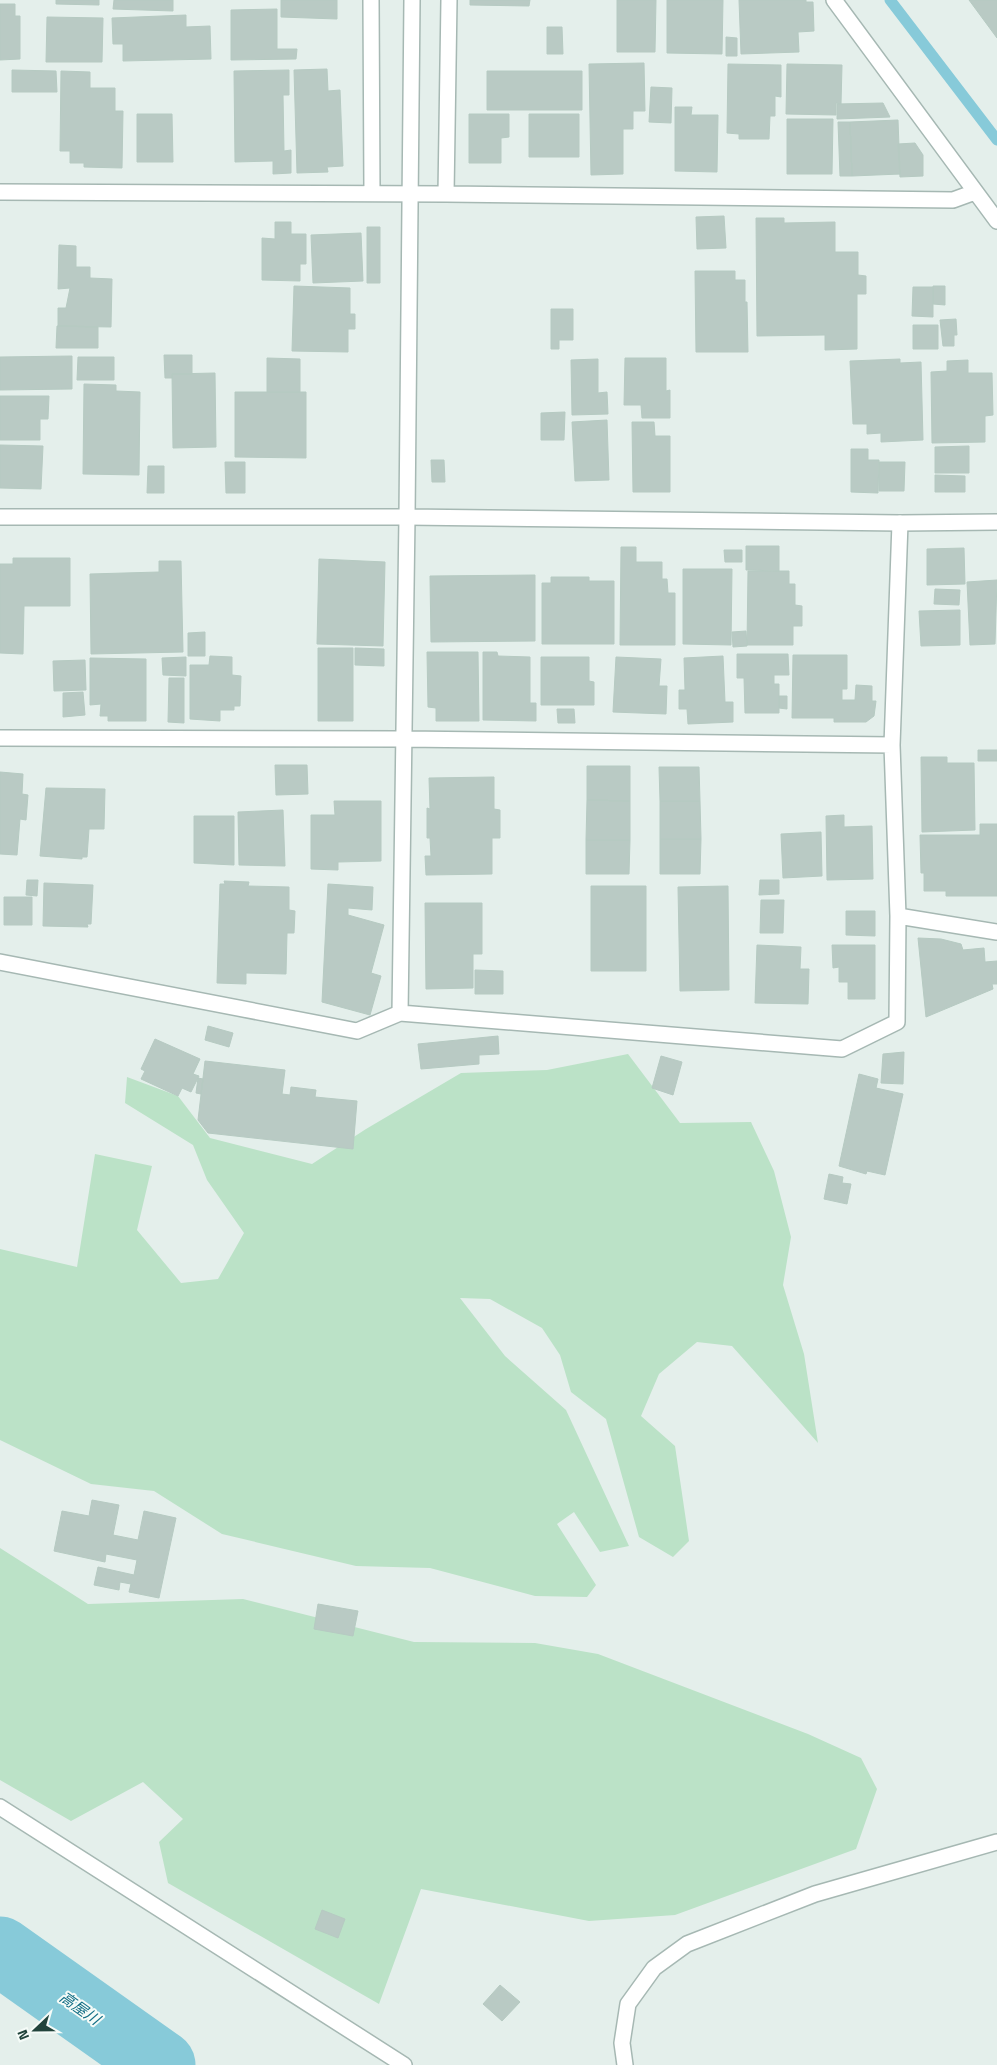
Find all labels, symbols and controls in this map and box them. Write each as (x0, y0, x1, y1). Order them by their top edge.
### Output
water label: 高屋川 (55, 1986, 107, 2031)
north arrow (10, 2005, 60, 2055)
text: N (11, 2027, 34, 2043)

